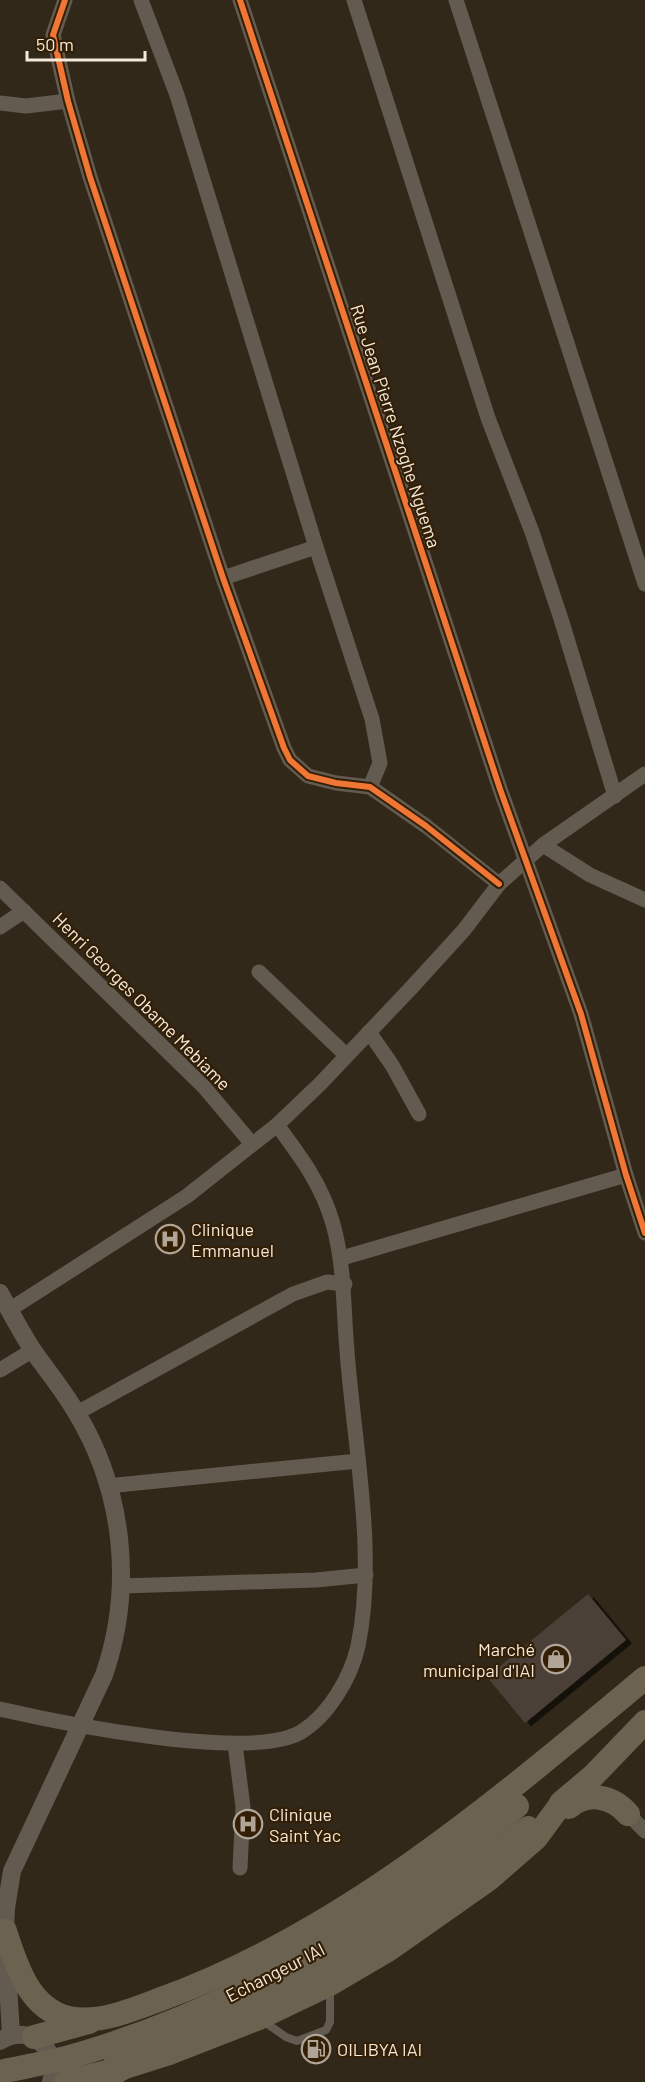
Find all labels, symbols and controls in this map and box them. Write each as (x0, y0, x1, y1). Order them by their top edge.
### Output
scale bar (27, 24, 146, 62)
text: 50 m (36, 33, 74, 55)
street label: Rue Jean Pierre Nzoghe Nguema (346, 301, 446, 551)
street label: Henri Georges Obame Mebiame (48, 907, 236, 1095)
place label: Clinique Emmanuel (191, 1218, 274, 1261)
hospital icon: Clinique Emmanuel (154, 1223, 186, 1255)
place label: Marché municipal d'IAI (423, 1638, 535, 1681)
shop icon: Marché municipal d'IAI (540, 1643, 572, 1675)
place label: Clinique Saint Yac (269, 1803, 341, 1846)
hospital icon: Clinique Saint Yac (232, 1808, 264, 1840)
street label: Echangeur IAI (222, 1938, 328, 2006)
fuel station icon: OILIBYA IAI (300, 2033, 332, 2065)
place label: OILIBYA IAI (337, 2038, 422, 2060)

